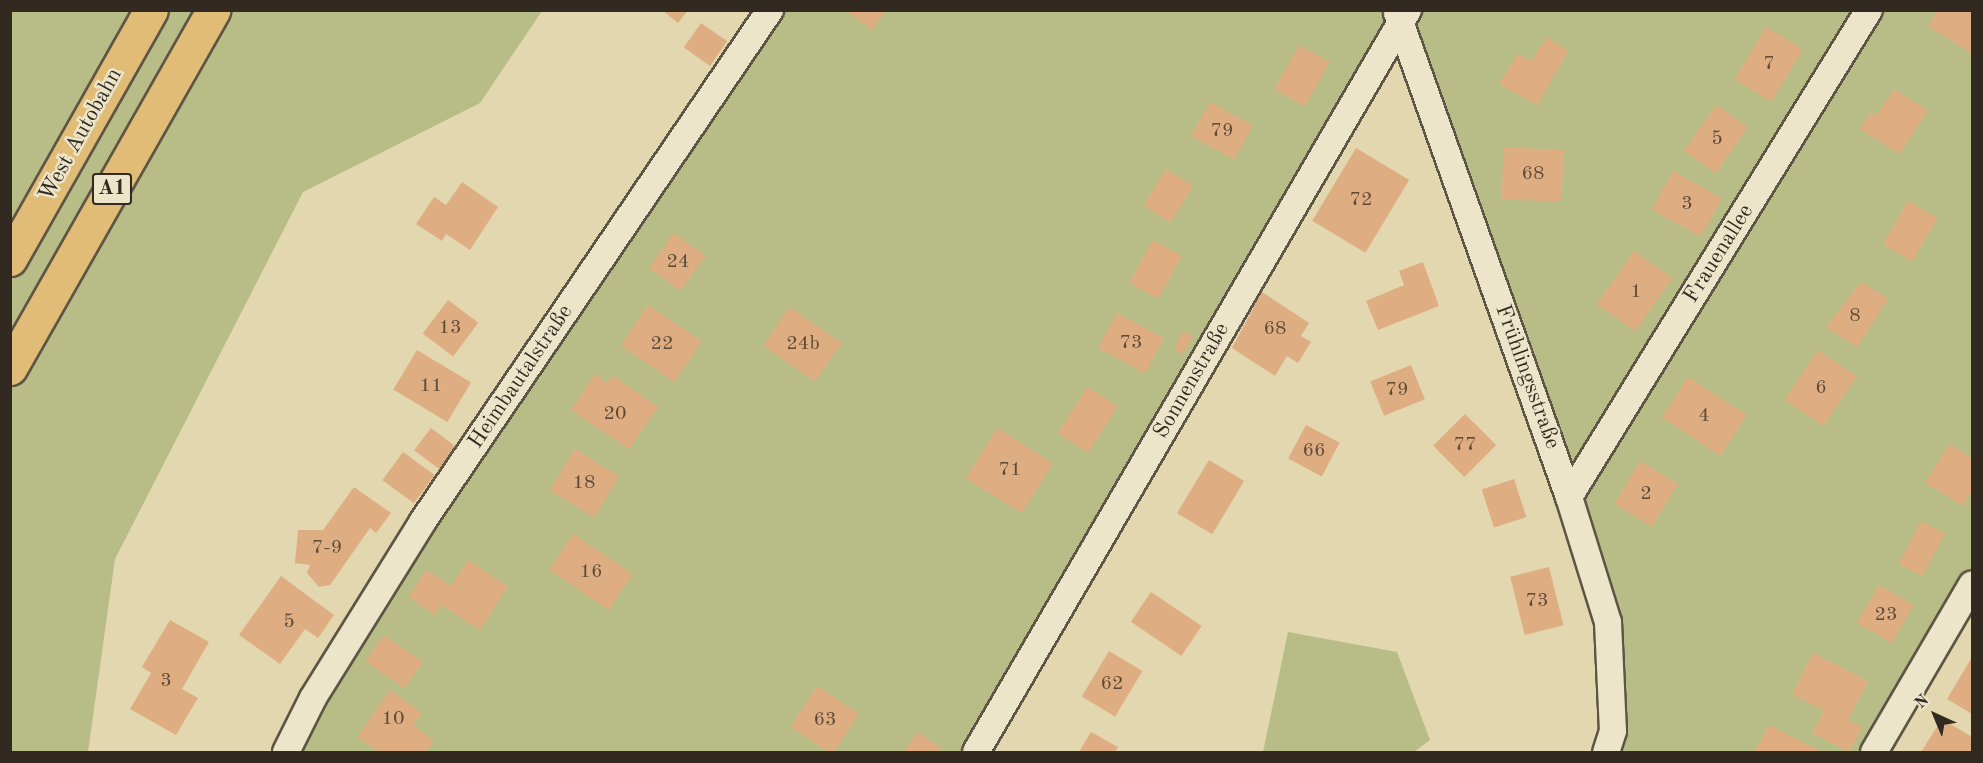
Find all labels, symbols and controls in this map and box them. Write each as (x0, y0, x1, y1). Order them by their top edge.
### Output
house number: 7 (1763, 52, 1775, 76)
street label: West Autobahn (34, 64, 128, 206)
house number: 79 (1210, 119, 1234, 143)
house number: 5 (1711, 127, 1723, 151)
house number: 68 (1521, 162, 1545, 186)
road number: A1 (91, 171, 133, 207)
house number: 72 (1349, 188, 1373, 212)
house number: 3 (1681, 192, 1693, 216)
street label: Frauenallee (1678, 200, 1760, 308)
house number: 24 (666, 250, 690, 274)
house number: 1 (1630, 280, 1642, 304)
street label: Heimbautalstraße (463, 300, 579, 454)
street label: Frühlingsstraße (1489, 301, 1565, 453)
house number: 8 (1849, 304, 1861, 328)
house number: 13 (438, 316, 462, 340)
house number: 68 (1263, 317, 1287, 341)
street label: Sonnenstraße (1148, 318, 1236, 444)
house number: 73 (1119, 331, 1143, 355)
house number: 22 (650, 332, 674, 356)
house number: 24b (786, 332, 820, 356)
house number: 11 (419, 374, 443, 398)
house number: 6 (1815, 376, 1827, 400)
house number: 79 (1385, 378, 1409, 402)
house number: 20 (603, 402, 627, 426)
house number: 4 (1698, 404, 1710, 428)
house number: 77 (1453, 433, 1477, 457)
house number: 66 (1302, 439, 1326, 463)
house number: 71 (998, 458, 1022, 482)
house number: 18 (572, 471, 596, 495)
house number: 2 (1640, 482, 1652, 506)
house number: 7-9 (312, 536, 342, 560)
house number: 16 (579, 560, 603, 584)
house number: 73 (1525, 589, 1549, 613)
house number: 23 (1874, 603, 1898, 627)
house number: 5 (283, 610, 295, 634)
house number: 3 (160, 669, 172, 693)
house number: 62 (1100, 672, 1124, 696)
north arrow (1905, 685, 1965, 745)
text: N (1913, 692, 1932, 712)
house number: 10 (381, 707, 405, 731)
house number: 63 (813, 708, 837, 732)

